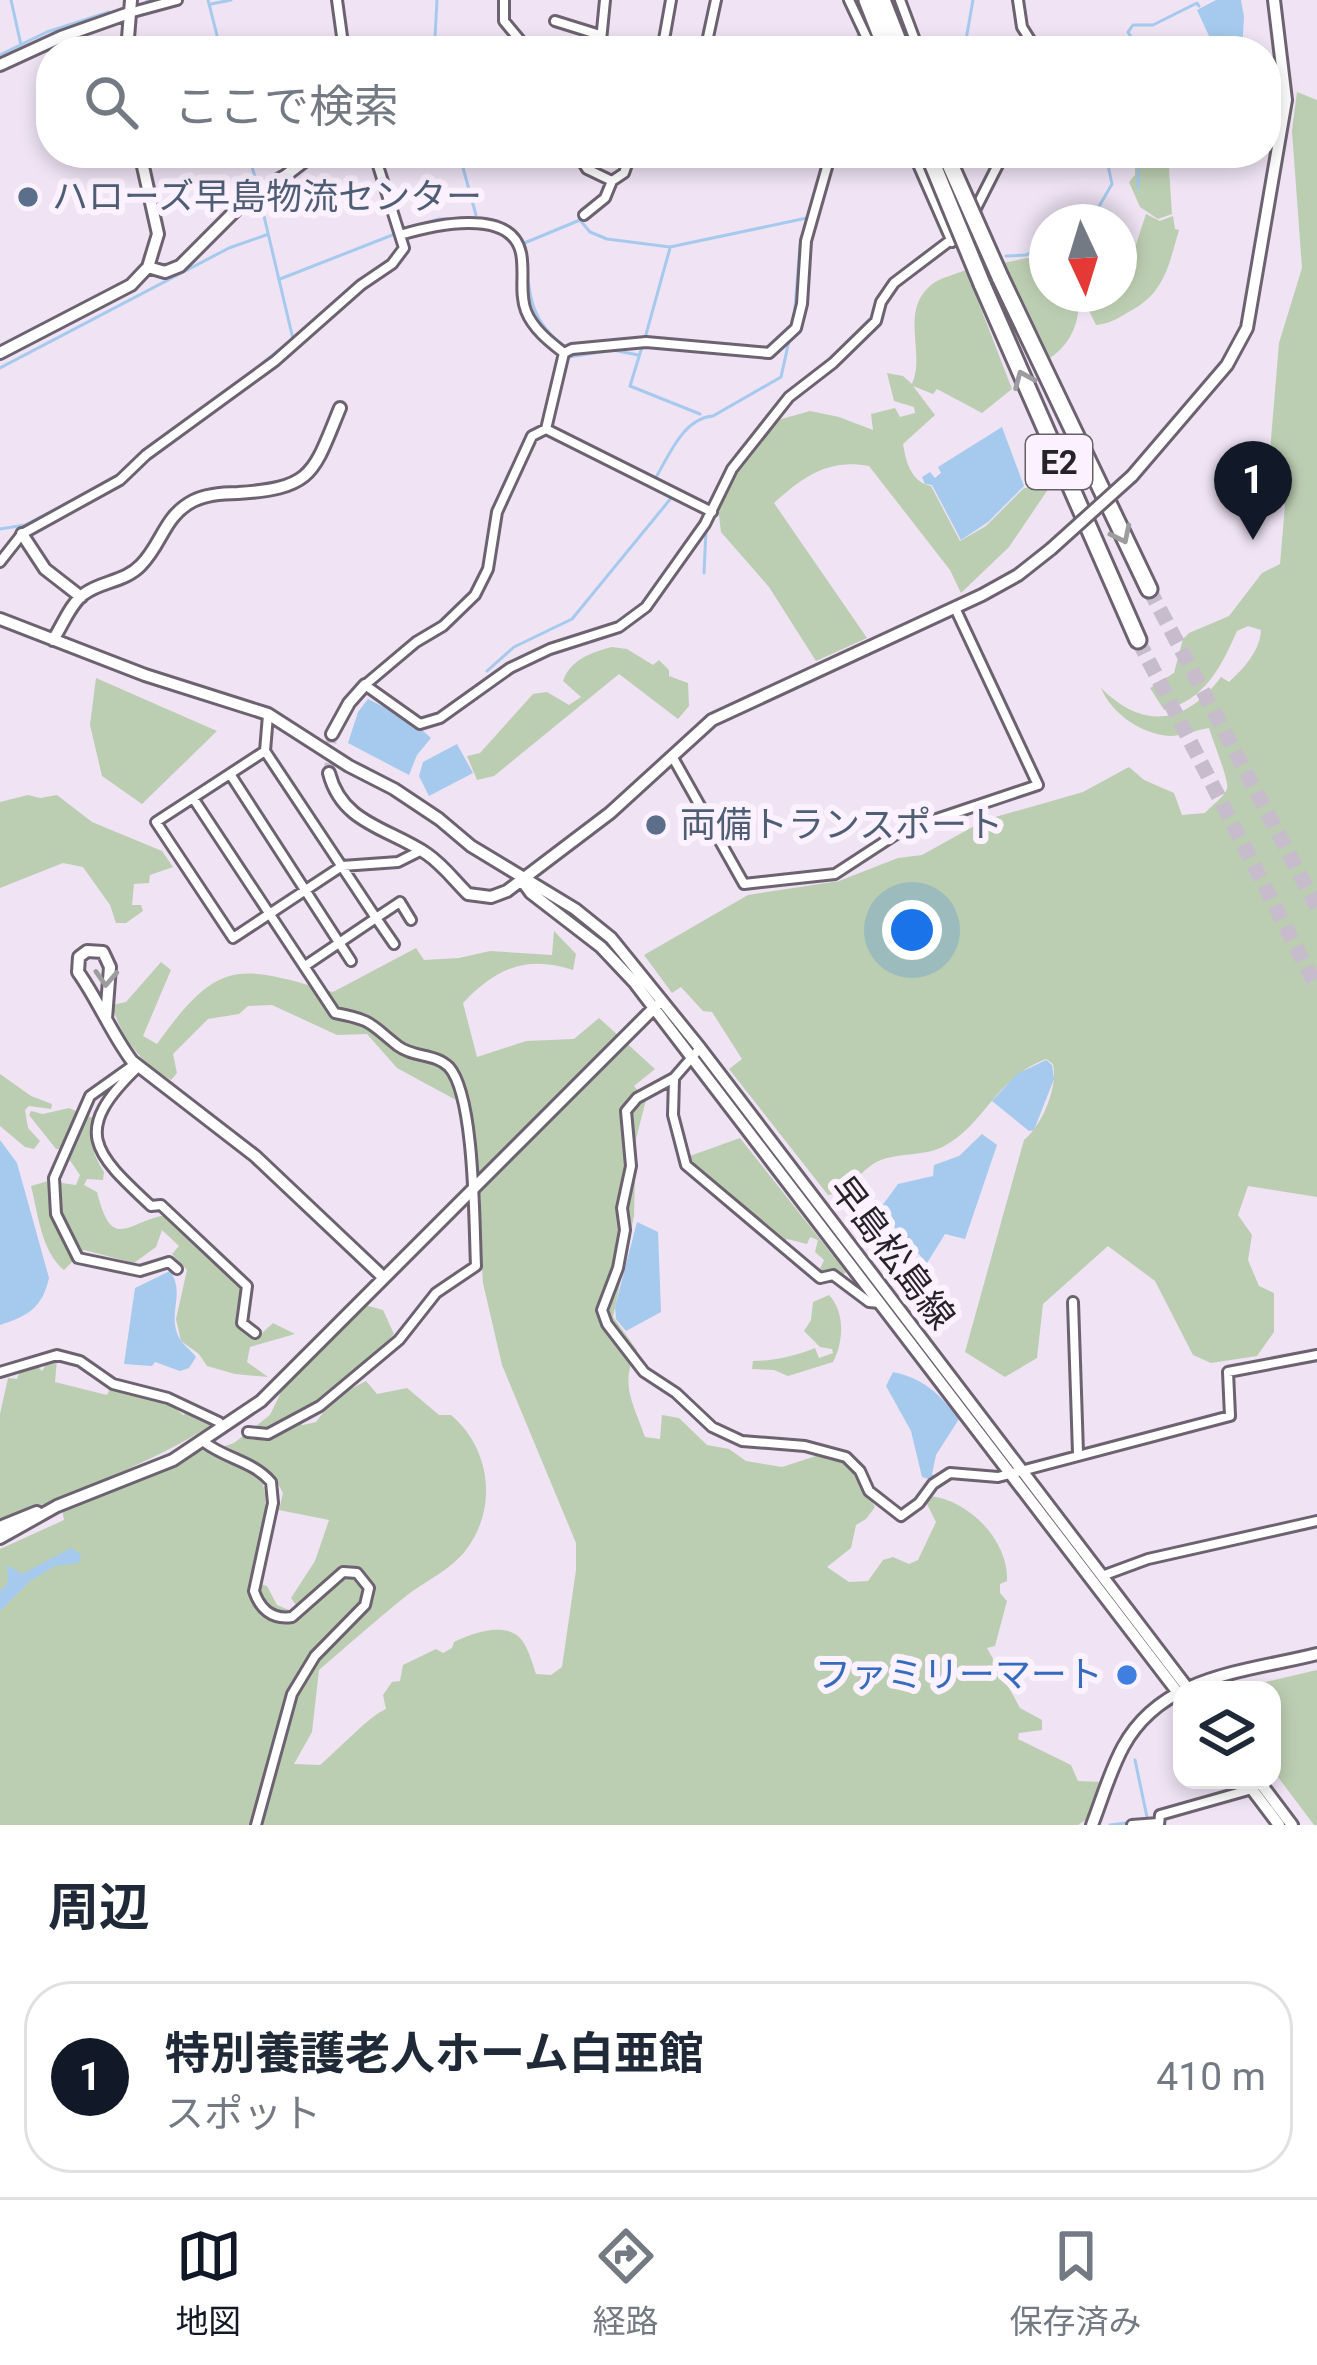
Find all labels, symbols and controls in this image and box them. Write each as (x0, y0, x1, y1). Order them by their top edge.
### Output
search box (36, 36, 1281, 168)
icon: search (78, 69, 144, 135)
text: ここで検索 (174, 80, 399, 133)
place label: ハローズ早島物流センター (52, 176, 482, 218)
marker: ハローズ早島物流センター (15, 184, 41, 210)
north arrow (1029, 204, 1137, 312)
one-way arrow (1013, 370, 1037, 391)
road number: E2 (1026, 435, 1092, 489)
pin: 1 (1214, 441, 1292, 540)
one-way arrow (1108, 522, 1131, 544)
place label: 両備トランスポート (680, 804, 1003, 846)
marker: 両備トランスポート (643, 812, 669, 838)
your location (882, 900, 942, 960)
one-way arrow (93, 970, 119, 988)
street label: 早島松島線 (821, 1168, 963, 1338)
place label: ファミリーマート (815, 1654, 1103, 1696)
marker: ファミリーマート (1114, 1662, 1140, 1688)
map controls (1173, 1681, 1281, 1789)
button: layers (1173, 1681, 1281, 1789)
text: 周辺 (48, 1878, 150, 1937)
text: 特別養護老人ホーム白亜館 (165, 2027, 704, 2080)
text: 1 (79, 2054, 101, 2100)
text: 410 m (1156, 2054, 1266, 2100)
text: スポット (165, 2091, 321, 2137)
tab: 地図 (176, 2223, 242, 2343)
tab: 経路 (593, 2223, 659, 2343)
tab: 保存済み (1010, 2223, 1142, 2343)

